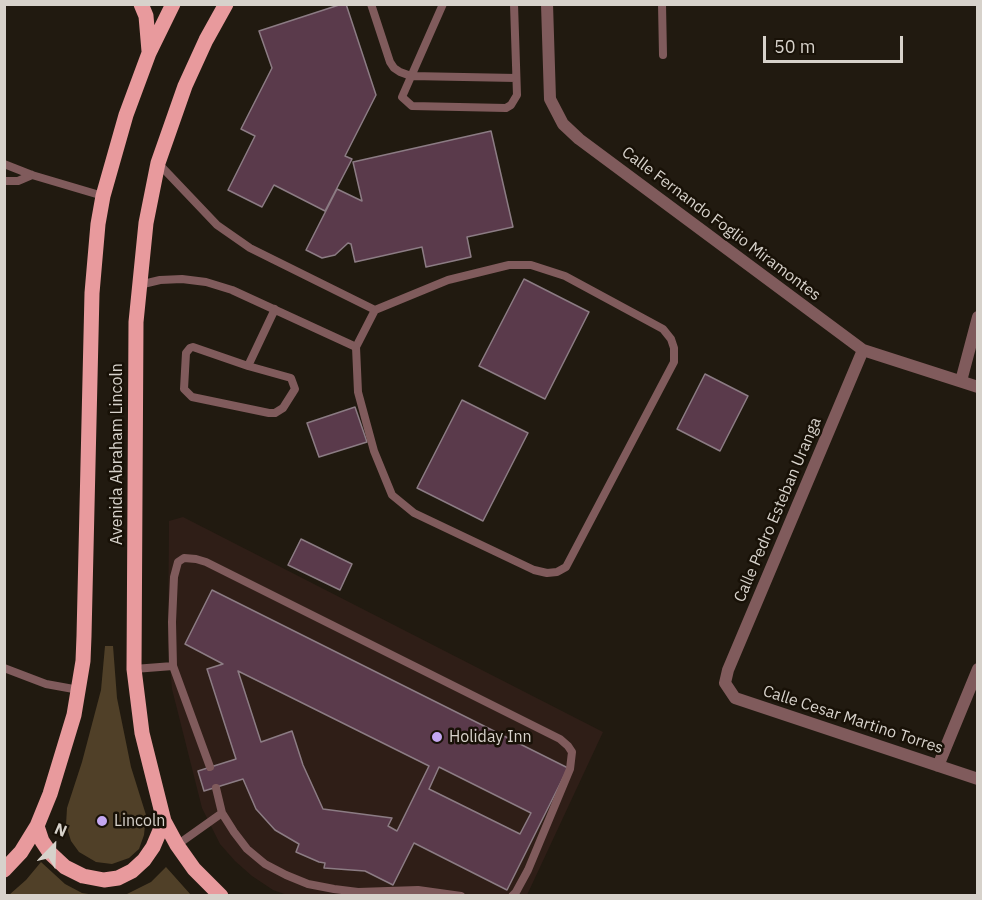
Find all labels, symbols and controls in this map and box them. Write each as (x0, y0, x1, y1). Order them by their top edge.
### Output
scale bar (766, 24, 906, 62)
text: 50 m (774, 35, 816, 58)
street label: Calle Fernando Foglio Miramontes (618, 143, 824, 305)
street label: Avenida Abraham Lincoln (107, 363, 127, 545)
street label: Calle Pedro Esteban Uranga (730, 415, 826, 605)
street label: Calle Cesar Martino Torres (760, 682, 946, 758)
place label: Holiday Inn (449, 727, 532, 747)
marker: Holiday Inn (430, 730, 444, 744)
place label: Lincoln (114, 811, 165, 831)
marker: Lincoln (95, 814, 109, 828)
north arrow (24, 816, 84, 876)
text: N (52, 818, 70, 841)

